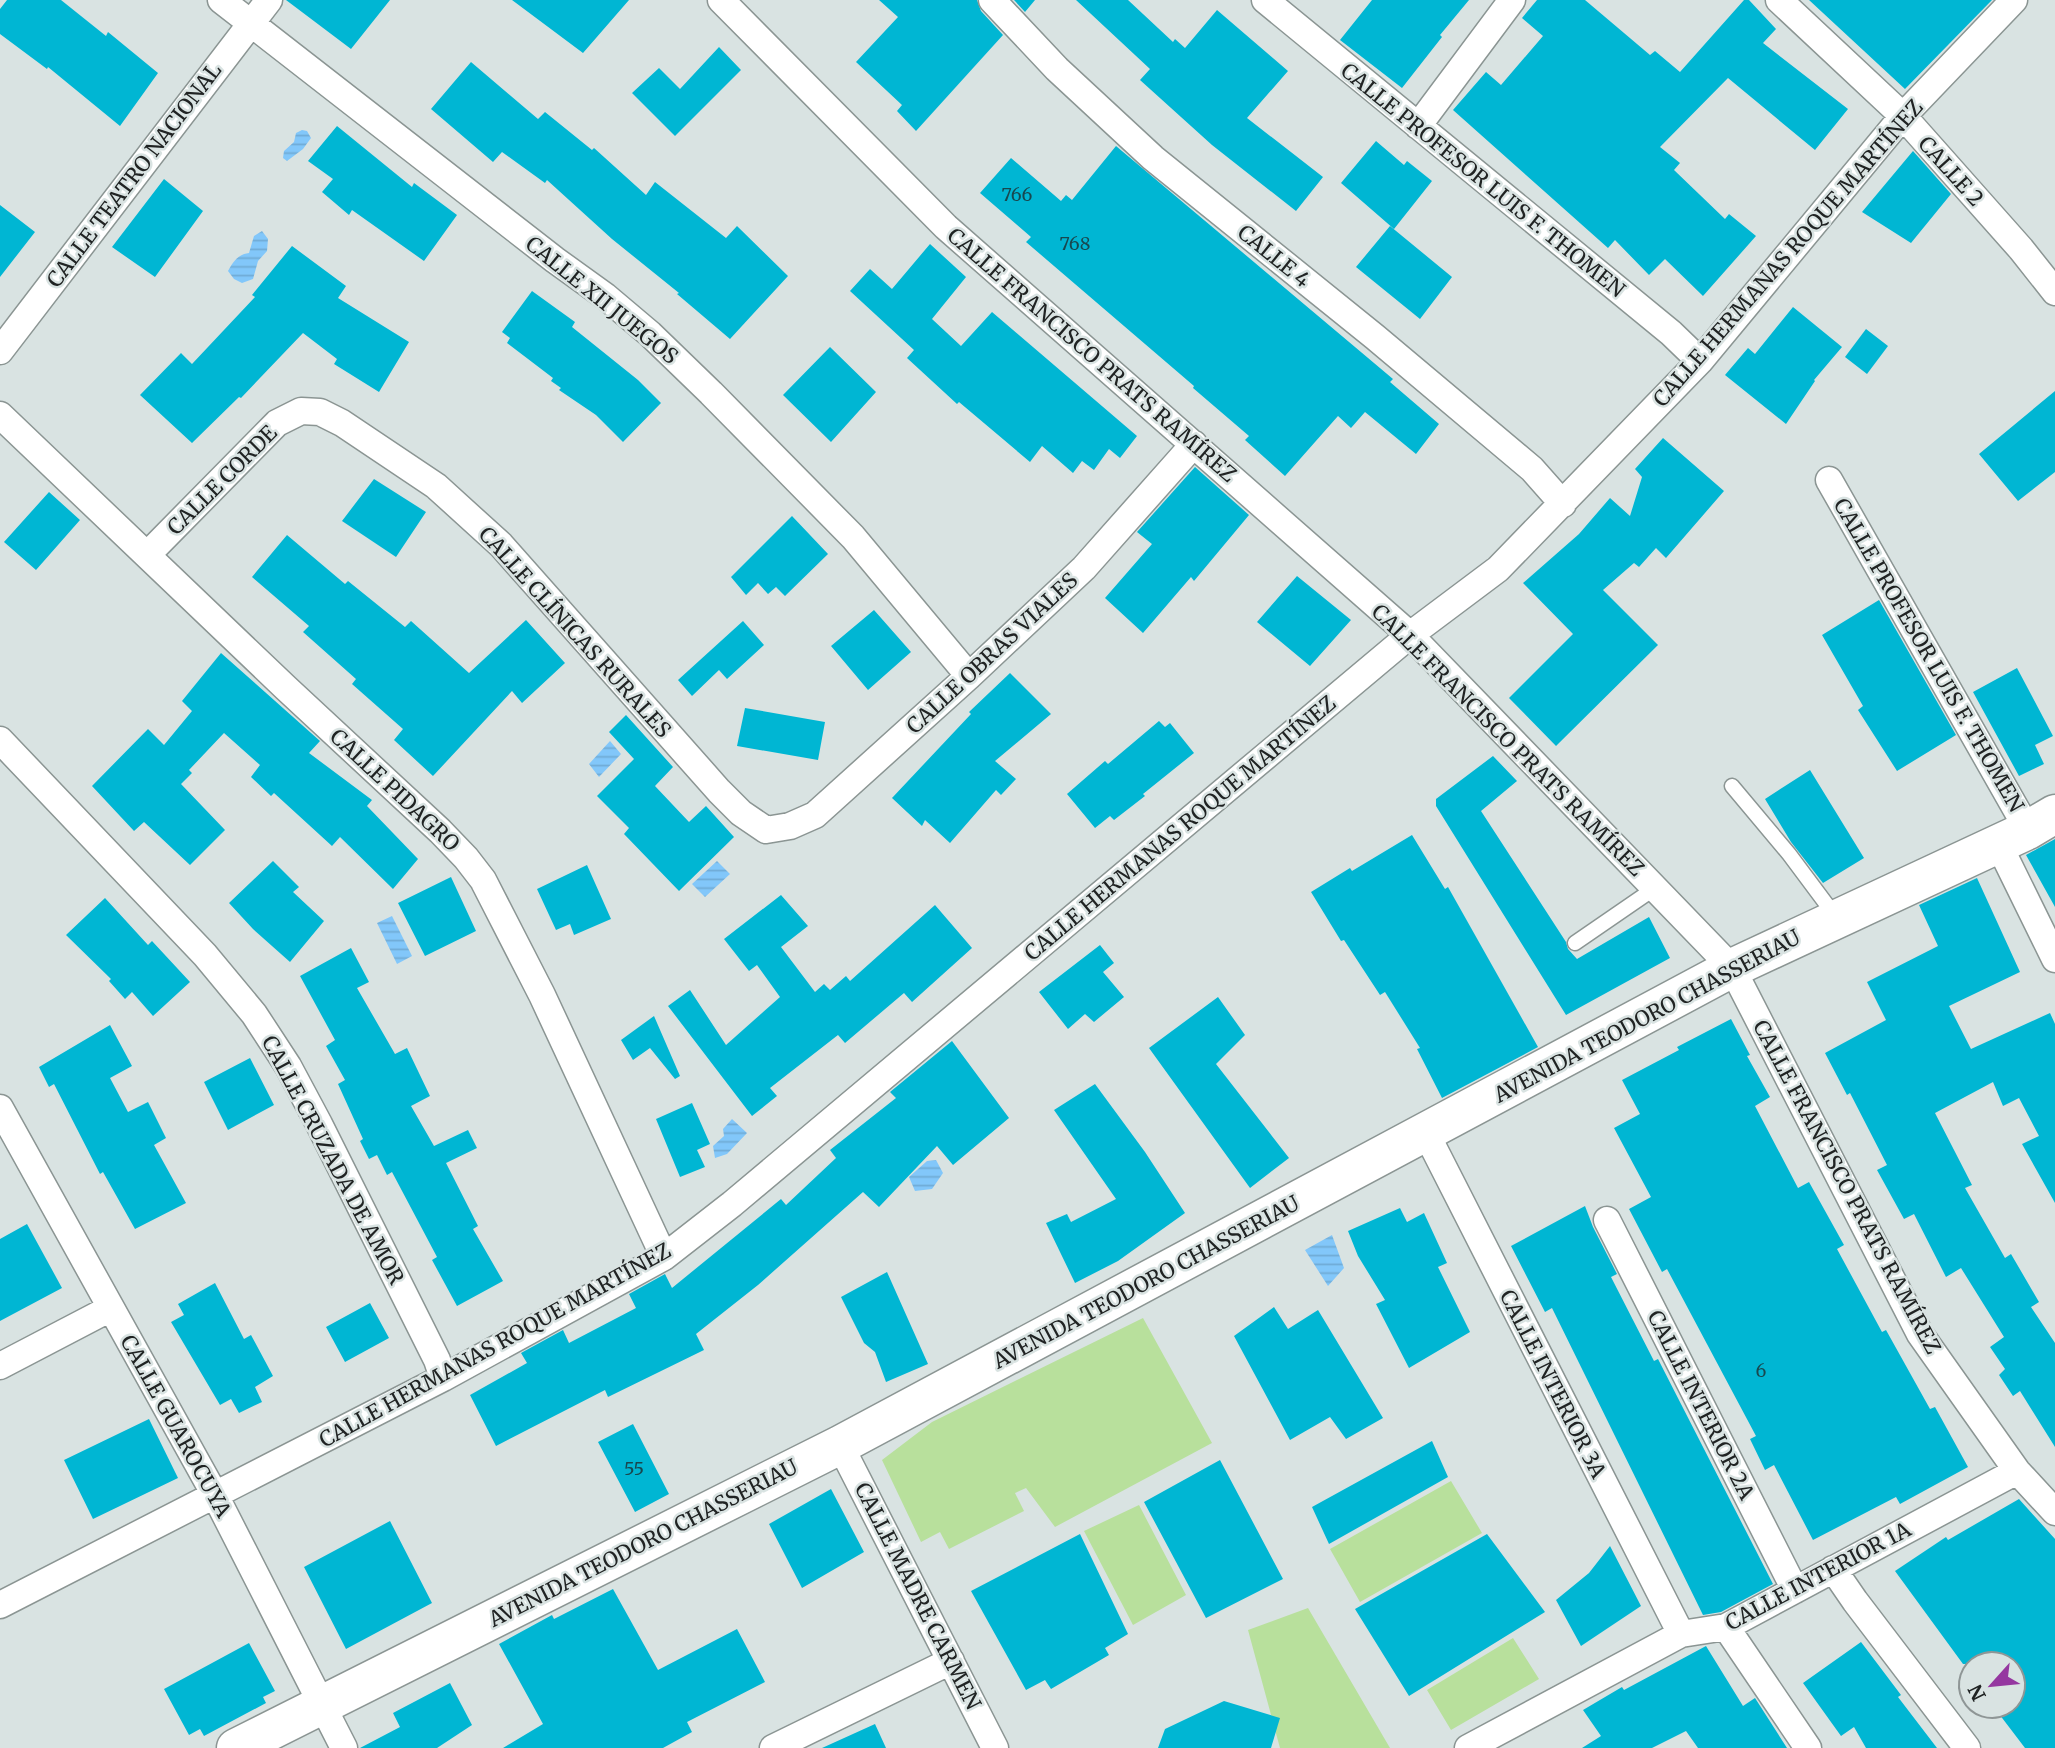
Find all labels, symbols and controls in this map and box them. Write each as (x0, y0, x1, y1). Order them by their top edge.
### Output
street label: CALLE TEATRO NACIONAL (41, 57, 227, 293)
street label: CALLE PROFESOR LUIS F. THOMEN (1335, 57, 1631, 303)
street label: CALLE HERMANAS ROQUE MARTÍNEZ (1646, 93, 1929, 412)
street label: CALLE 2 (1913, 130, 1989, 212)
house number: 766 (1002, 183, 1033, 206)
street label: CALLE 4 (1232, 219, 1316, 293)
street label: CALLE FRANCISCO PRATS RAMÍREZ (942, 221, 1243, 488)
street label: CALLE XII JUEGOS (520, 230, 684, 370)
house number: 768 (1060, 232, 1090, 255)
street label: CALLE CORDE (162, 419, 283, 540)
street label: CALLE PROFESOR LUIS F. THOMEN (1828, 493, 2030, 817)
street label: CALLE CLÍNICAS RURALES (473, 520, 678, 743)
street label: CALLE OBRAS VIALES (901, 567, 1083, 739)
street label: CALLE FRANCISCO PRATS RAMÍREZ (1366, 597, 1651, 882)
street label: CALLE HERMANAS ROQUE MARTÍNEZ (1018, 689, 1341, 966)
street label: CALLE PIDAGRO (325, 723, 465, 857)
street label: AVENIDA TEODORO CHASSERIAU (1488, 923, 1805, 1109)
street label: CALLE FRANCISCO PRATS RAMÍREZ (1747, 1015, 1948, 1359)
street label: CALLE CRUZADA DE AMOR (256, 1031, 410, 1289)
street label: AVENIDA TEODORO CHASSERIAU (987, 1189, 1304, 1375)
street label: CALLE HERMANAS ROQUE MARTÍNEZ (314, 1236, 676, 1453)
street label: CALLE INTERIOR 3A (1494, 1285, 1612, 1483)
street label: CALLE INTERIOR 2A (1642, 1306, 1761, 1504)
street label: CALLE GUAROCUYA (115, 1330, 238, 1522)
house number: 6 (1756, 1359, 1767, 1382)
street label: AVENIDA TEODORO CHASSERIAU (483, 1453, 802, 1633)
house number: 55 (624, 1457, 644, 1480)
street label: CALLE MADRE CARMEN (849, 1478, 987, 1714)
street label: CALLE INTERIOR 1A (1721, 1516, 1915, 1636)
north arrow (1957, 1650, 2027, 1720)
text: N (1963, 1681, 1991, 1705)

